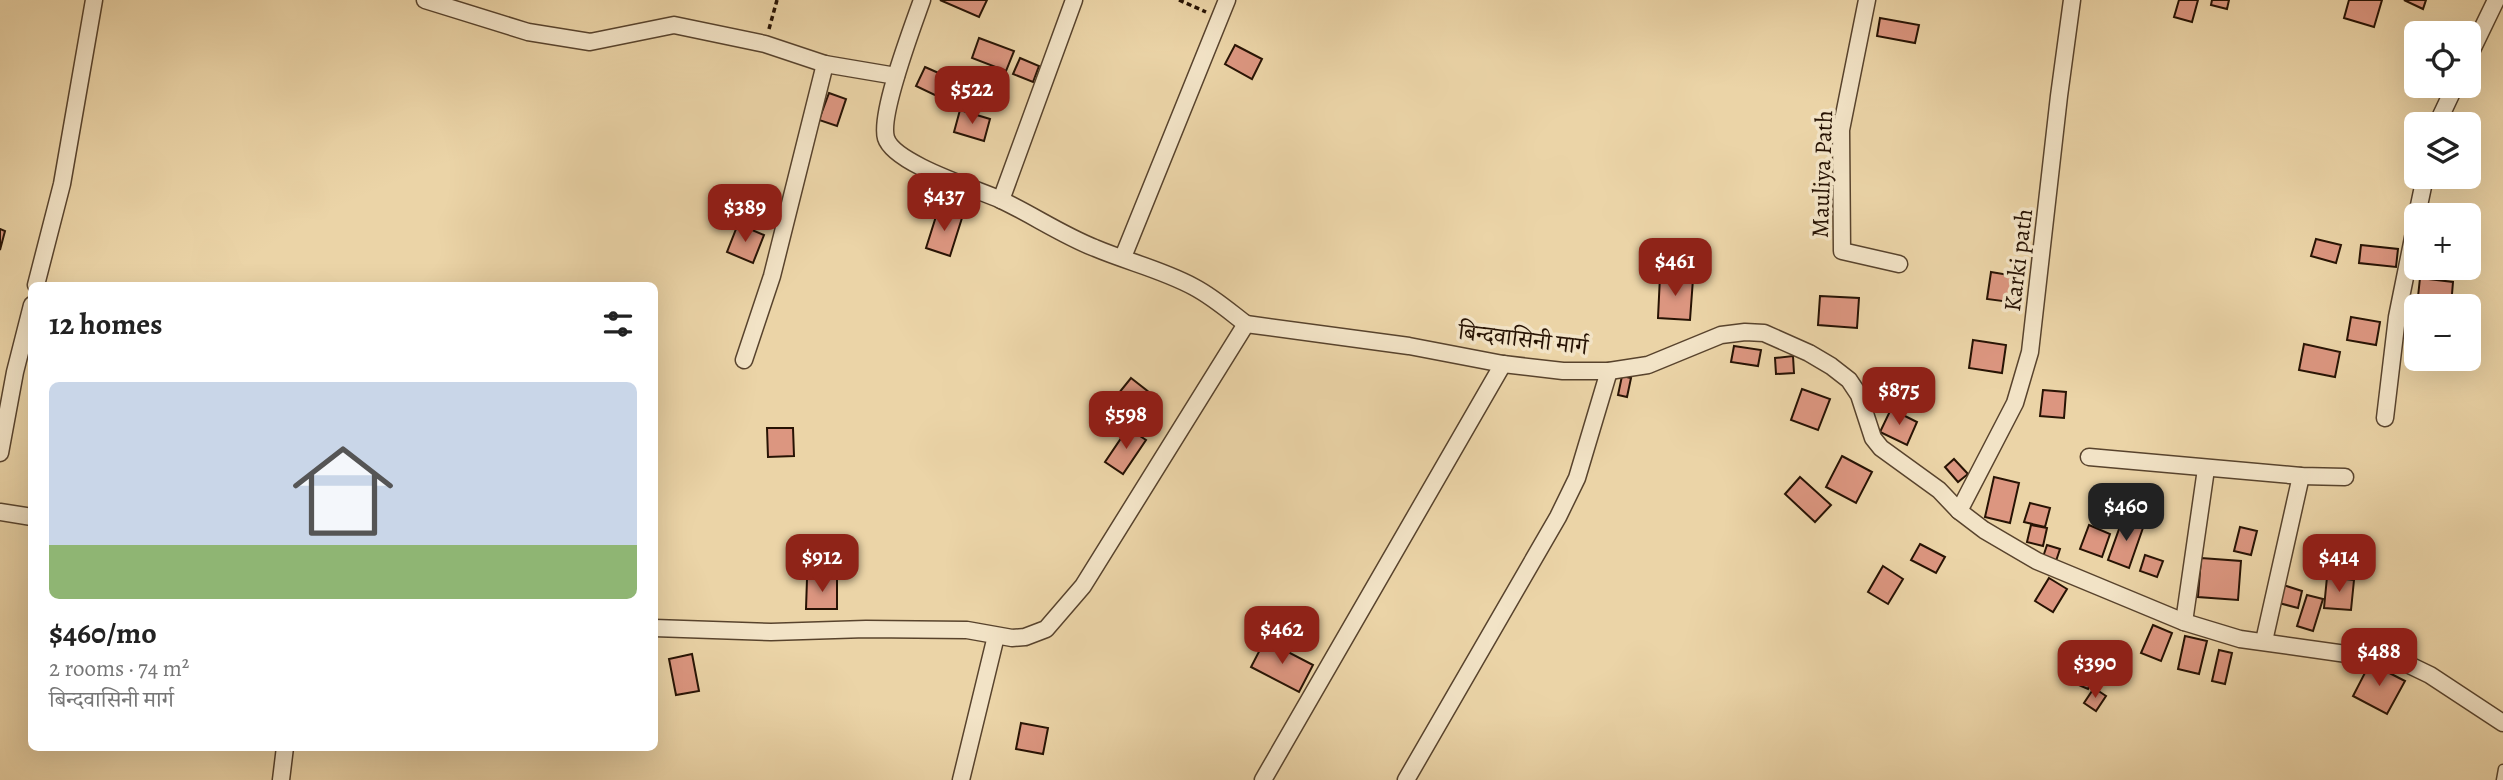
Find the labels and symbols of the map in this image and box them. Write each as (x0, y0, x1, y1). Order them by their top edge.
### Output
pin: $522 (931, 66, 1013, 126)
street label: Mauliya Path (1804, 109, 1840, 238)
pin: $437 (903, 174, 985, 233)
pin: $389 (704, 184, 786, 244)
street label: Karki path (1996, 207, 2040, 313)
pin: $461 (1634, 238, 1716, 298)
street label: बिन्दवासिनी मार्ग (1455, 315, 1591, 363)
pin: $875 (1858, 368, 1940, 427)
pin: $598 (1085, 392, 1167, 451)
pin: $460 (2085, 484, 2167, 543)
pin: $912 (781, 534, 863, 594)
pin: $414 (2298, 534, 2380, 594)
pin: $462 (1241, 606, 1323, 666)
pin: $488 (2338, 628, 2420, 688)
pin: $390 (2054, 640, 2136, 700)

